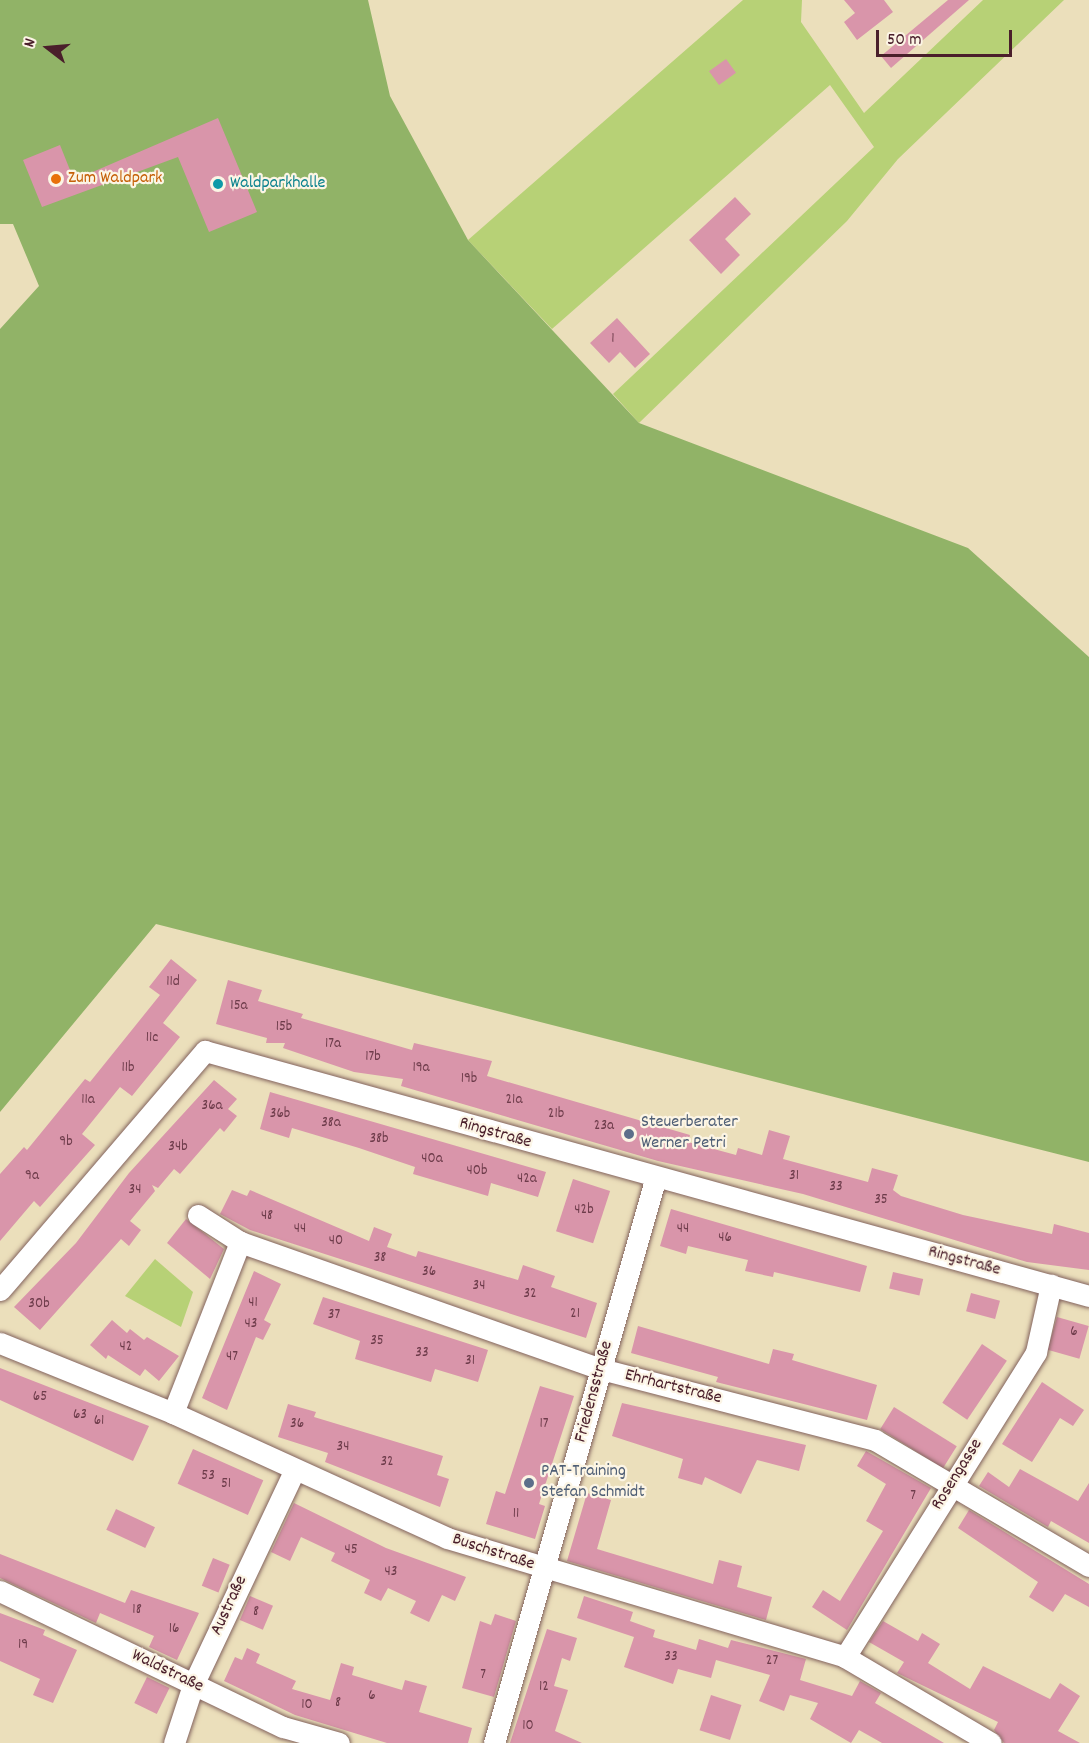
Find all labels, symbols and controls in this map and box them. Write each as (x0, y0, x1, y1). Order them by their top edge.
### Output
north arrow (18, 18, 78, 78)
scale bar (879, 18, 1016, 56)
text: 50 m (887, 28, 922, 53)
text: N (18, 36, 42, 50)
place label: Zum Waldpark (68, 168, 162, 190)
marker: Zum Waldpark (49, 172, 63, 186)
place label: Waldparkhalle (230, 173, 325, 195)
marker: Waldparkhalle (211, 177, 225, 191)
house number: 1 (611, 331, 615, 349)
house number: 11d (166, 974, 180, 992)
house number: 15a (230, 998, 248, 1016)
house number: 15b (276, 1019, 292, 1037)
house number: 11c (146, 1030, 158, 1048)
house number: 17a (325, 1036, 341, 1054)
house number: 17b (365, 1049, 381, 1067)
house number: 11b (121, 1060, 135, 1078)
house number: 19a (412, 1060, 430, 1078)
house number: 19b (461, 1071, 477, 1089)
house number: 11a (81, 1092, 95, 1110)
house number: 21a (506, 1092, 522, 1110)
house number: 36a (201, 1098, 223, 1116)
house number: 36b (270, 1106, 290, 1124)
house number: 21b (548, 1106, 564, 1124)
street label: Ringstraße (456, 1113, 534, 1155)
place label: Steuerberater Werner Petri (641, 1113, 738, 1156)
house number: 38a (321, 1115, 341, 1133)
house number: 23a (594, 1118, 614, 1136)
marker: Steuerberater Werner Petri (622, 1127, 636, 1141)
house number: 38b (369, 1131, 389, 1149)
house number: 9b (59, 1134, 73, 1152)
house number: 34b (168, 1139, 188, 1157)
house number: 40a (421, 1151, 443, 1169)
house number: 40b (467, 1163, 487, 1181)
house number: 9a (25, 1168, 39, 1186)
house number: 31 (789, 1168, 799, 1186)
house number: 42a (517, 1171, 537, 1189)
house number: 33 (829, 1179, 843, 1197)
house number: 34 (129, 1182, 141, 1200)
house number: 35 (874, 1192, 888, 1210)
house number: 42b (574, 1202, 594, 1220)
house number: 48 (261, 1208, 273, 1226)
house number: 44 (294, 1221, 306, 1239)
house number: 44 (677, 1221, 689, 1239)
house number: 46 (718, 1230, 732, 1248)
house number: 40 (329, 1233, 343, 1251)
street label: Ringstraße (925, 1242, 1003, 1282)
house number: 38 (374, 1250, 386, 1268)
house number: 36 (422, 1264, 436, 1282)
house number: 34 (473, 1278, 485, 1296)
house number: 32 (523, 1286, 537, 1304)
house number: 41 (248, 1295, 258, 1313)
house number: 30b (28, 1296, 50, 1314)
house number: 21 (570, 1306, 580, 1324)
house number: 37 (328, 1307, 340, 1325)
house number: 43 (245, 1316, 257, 1334)
house number: 6 (1070, 1324, 1078, 1342)
house number: 35 (370, 1333, 384, 1351)
house number: 42 (120, 1339, 132, 1357)
street label: Friedensstraße (571, 1339, 619, 1445)
house number: 33 (415, 1345, 429, 1363)
house number: 47 (226, 1349, 238, 1367)
house number: 31 (465, 1353, 475, 1371)
street label: Ehrhartstraße (622, 1366, 724, 1410)
house number: 65 (33, 1389, 47, 1407)
house number: 63 (73, 1407, 87, 1425)
house number: 61 (94, 1413, 104, 1431)
house number: 36 (290, 1416, 304, 1434)
house number: 17 (539, 1416, 549, 1434)
street label: Rosengasse (928, 1435, 988, 1515)
house number: 34 (337, 1439, 349, 1457)
house number: 32 (380, 1454, 394, 1472)
place label: PAT-Training Stefan Schmidt (541, 1462, 645, 1504)
house number: 53 (201, 1468, 215, 1486)
house number: 51 (221, 1476, 231, 1494)
marker: PAT-Training Stefan Schmidt (522, 1476, 536, 1490)
house number: 7 (910, 1488, 916, 1506)
house number: 11 (513, 1506, 519, 1524)
street label: Buschstraße (449, 1530, 537, 1576)
house number: 45 (344, 1542, 358, 1560)
house number: 43 (385, 1564, 397, 1582)
street label: Austraße (207, 1573, 253, 1639)
house number: 18 (132, 1602, 142, 1620)
house number: 8 (253, 1604, 259, 1622)
house number: 16 (169, 1621, 179, 1639)
house number: 19 (18, 1637, 28, 1655)
street label: Waldstraße (128, 1645, 206, 1699)
house number: 33 (664, 1649, 678, 1667)
house number: 27 (766, 1653, 778, 1671)
house number: 7 (480, 1667, 486, 1685)
house number: 12 (539, 1679, 549, 1697)
house number: 6 (368, 1688, 376, 1706)
house number: 8 (335, 1695, 341, 1713)
house number: 10 (301, 1697, 313, 1715)
house number: 10 (522, 1718, 534, 1736)

